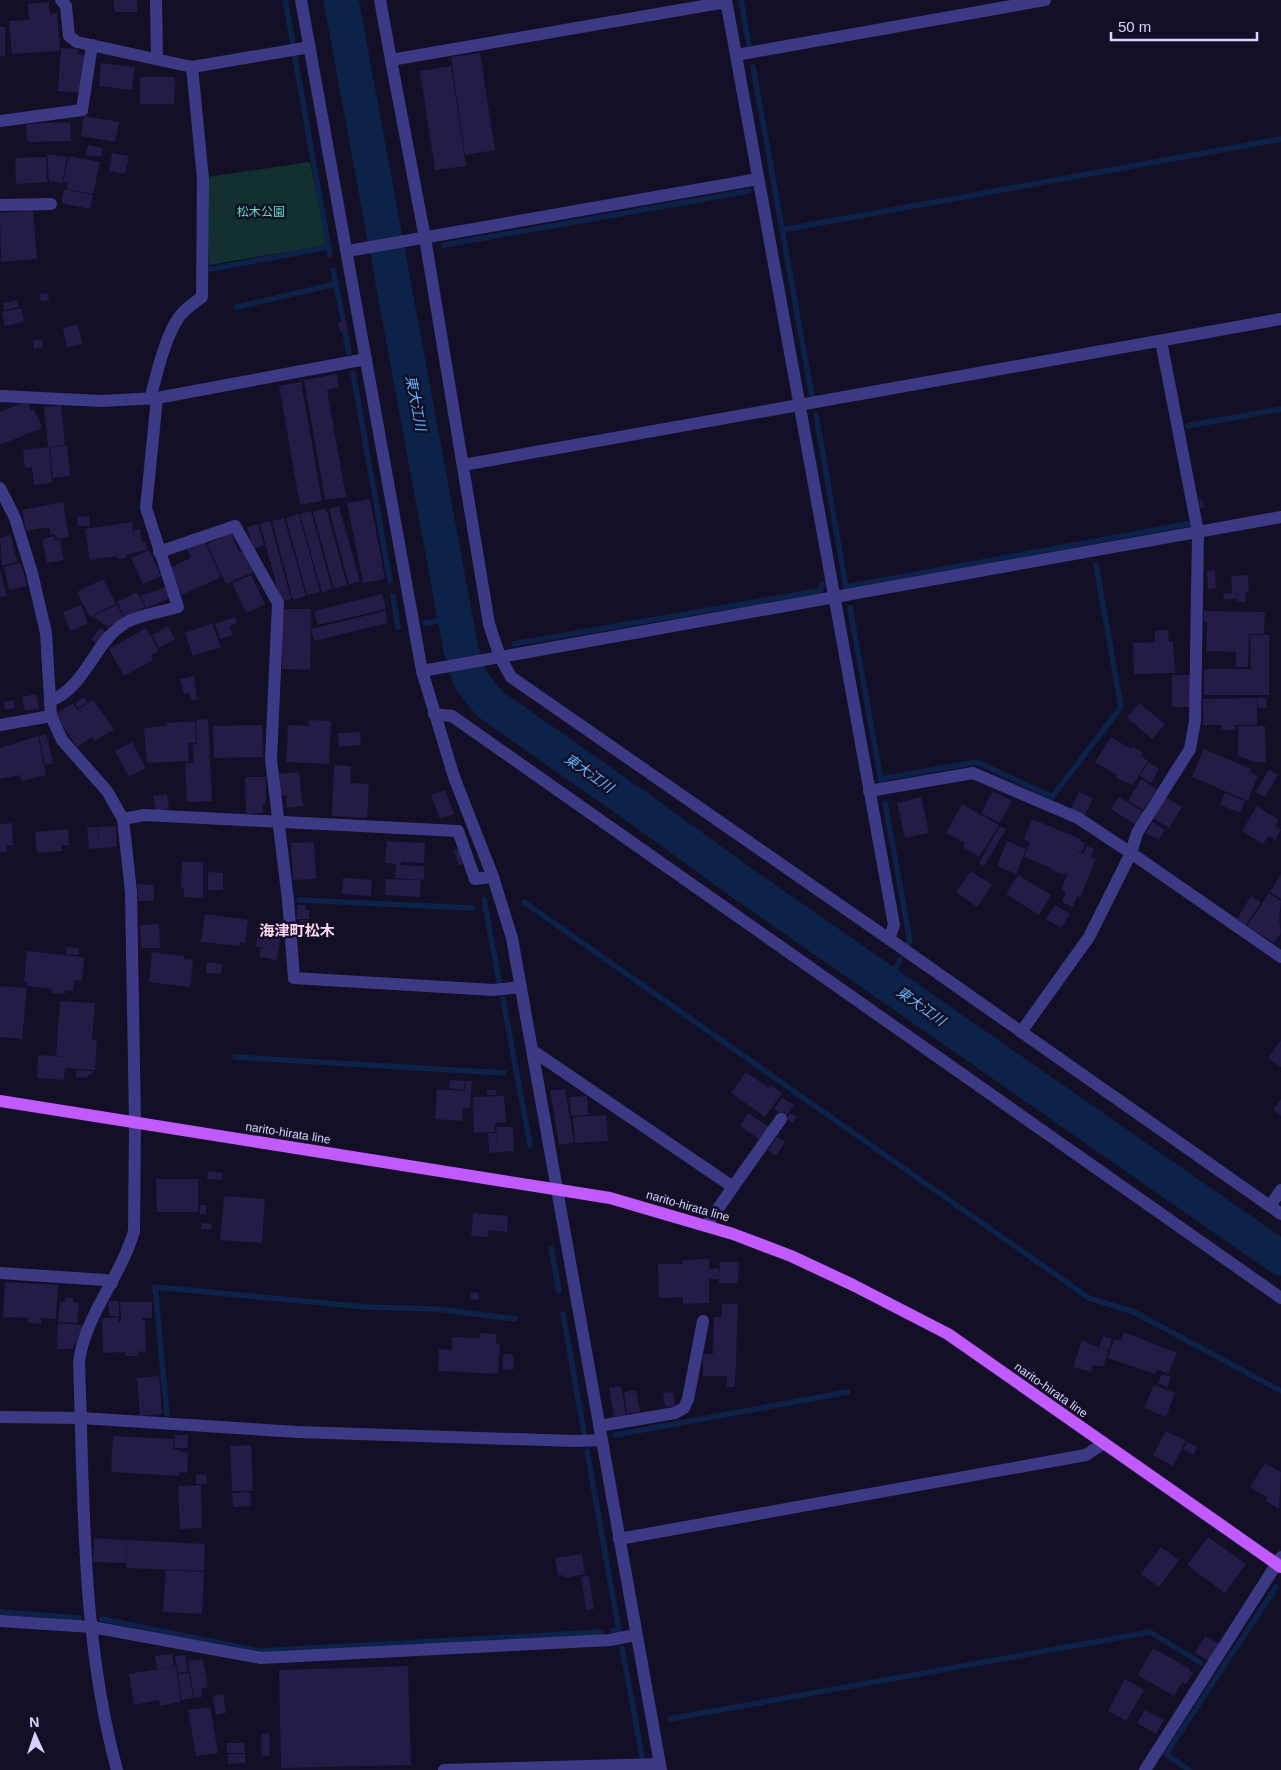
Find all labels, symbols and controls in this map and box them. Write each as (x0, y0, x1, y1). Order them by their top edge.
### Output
scale bar (1111, 10, 1257, 42)
text: 50 m (1118, 18, 1151, 35)
park label: 松木公園 (237, 205, 285, 219)
water label: 東大江川 (403, 374, 430, 434)
water label: 東大江川 (561, 750, 618, 797)
district label: 海津町松木 (259, 922, 335, 939)
water label: 東大江川 (893, 983, 950, 1030)
street label: narito-hirata line (244, 1119, 332, 1147)
street label: narito-hirata line (645, 1187, 732, 1225)
street label: narito-hirata line (1012, 1360, 1091, 1421)
north arrow (10, 1710, 60, 1760)
text: N (29, 1714, 40, 1730)

